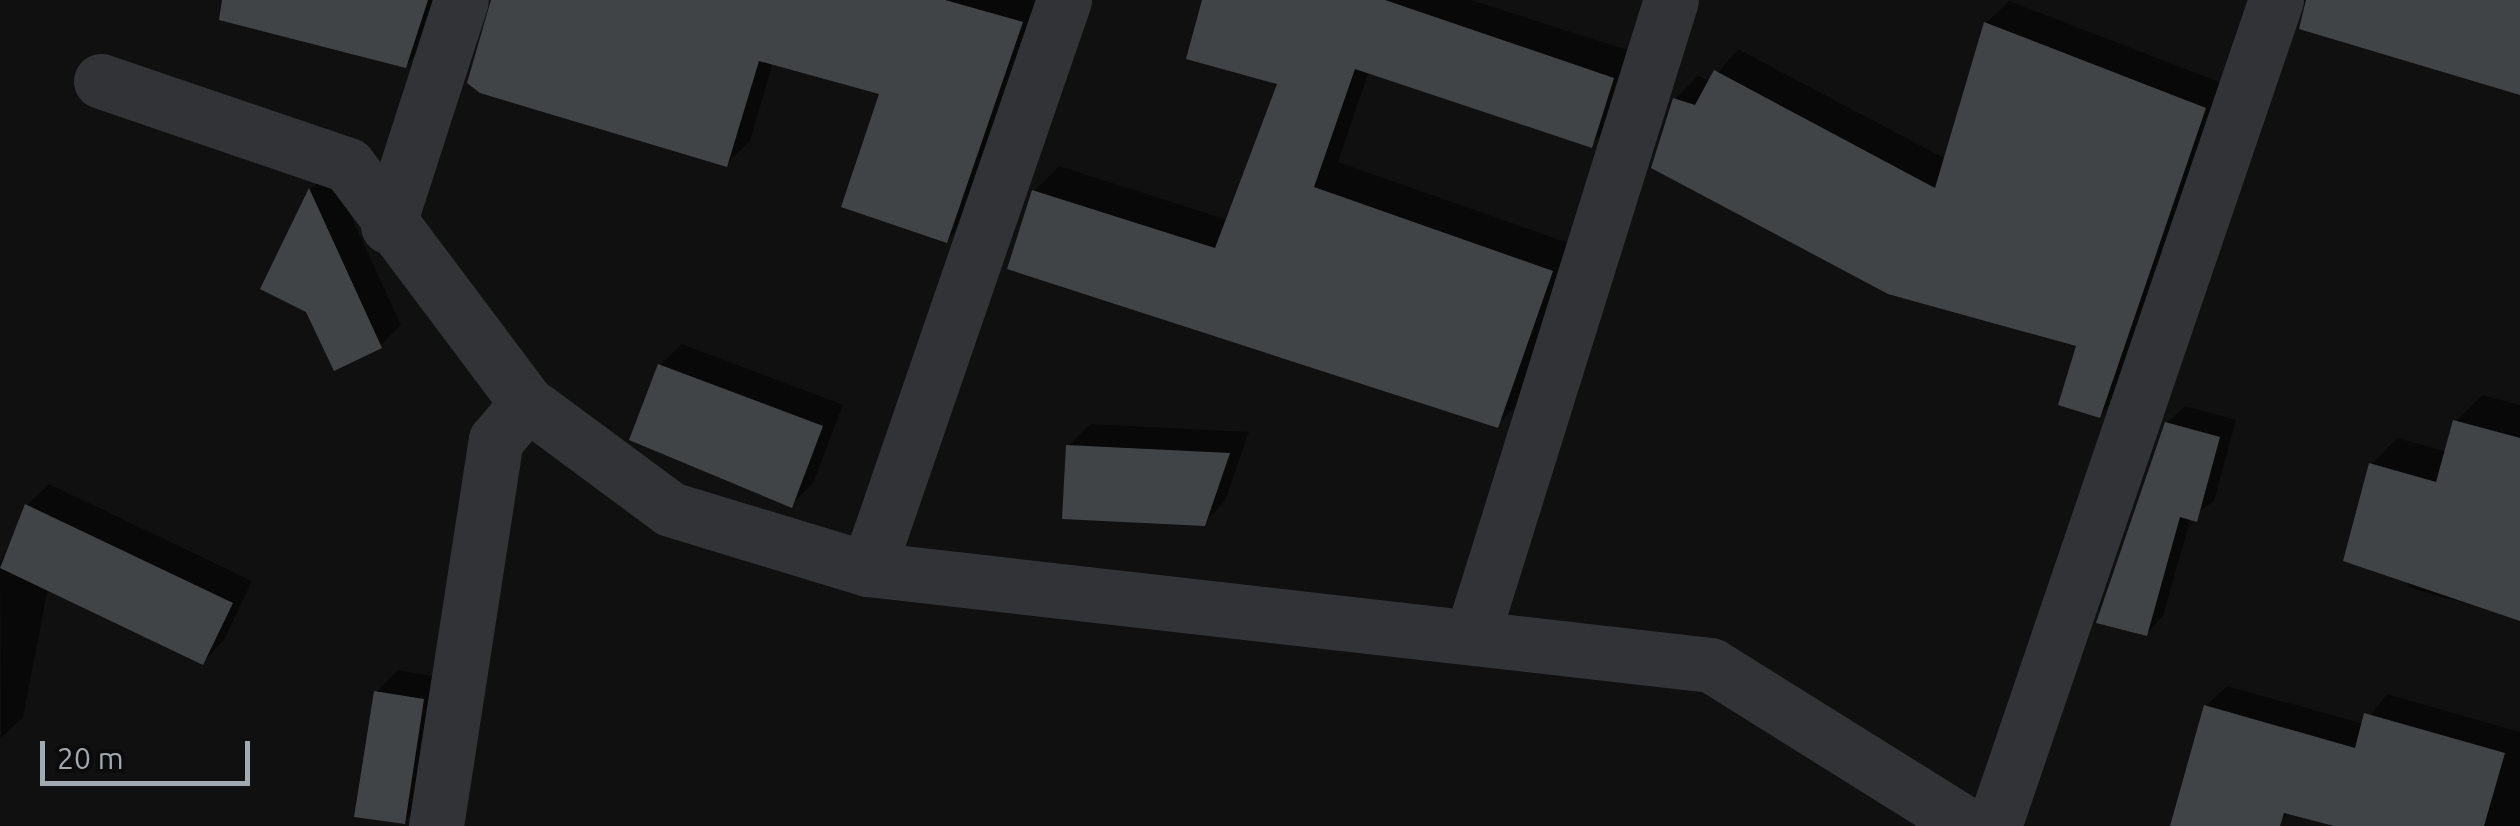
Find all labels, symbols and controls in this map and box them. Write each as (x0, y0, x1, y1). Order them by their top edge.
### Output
scale bar (45, 721, 255, 783)
text: 20 m (57, 741, 124, 775)

